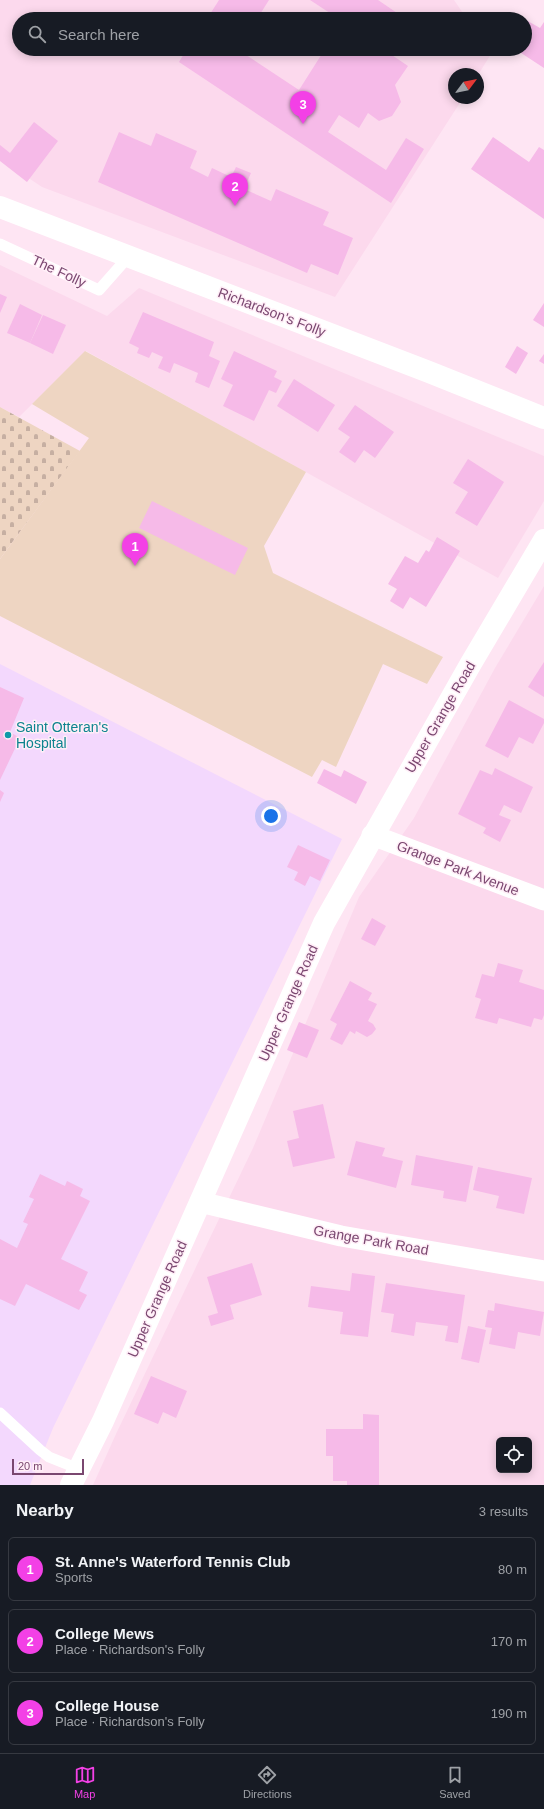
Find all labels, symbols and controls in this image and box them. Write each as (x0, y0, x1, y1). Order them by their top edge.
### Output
search box (12, 12, 532, 56)
icon: search (26, 23, 48, 45)
text: Search here (58, 26, 140, 43)
north arrow (448, 68, 484, 104)
pin: 3 (290, 91, 316, 124)
pin: 2 (222, 173, 248, 206)
street label: The Folly (30, 252, 88, 290)
street label: Richardson's Folly (216, 284, 328, 340)
pin: 1 (122, 533, 148, 566)
street label: Upper Grange Road (402, 658, 478, 776)
place label: Saint Otteran's Hospital (16, 719, 108, 751)
marker: Saint Otteran's Hospital (3, 730, 13, 740)
your location (261, 806, 281, 826)
street label: Grange Park Avenue (395, 837, 522, 899)
street label: Upper Grange Road (255, 942, 321, 1064)
street label: Grange Park Road (312, 1222, 430, 1258)
street label: Upper Grange Road (124, 1238, 190, 1360)
map controls (496, 1437, 532, 1473)
button: locate (496, 1437, 532, 1473)
scale bar (12, 1457, 84, 1476)
text: 20 m (18, 1460, 42, 1472)
text: Nearby (16, 1501, 74, 1520)
text: 3 results (479, 1504, 528, 1519)
text: St. Anne's Waterford Tennis Club (55, 1553, 291, 1570)
text: 1 (26, 1562, 34, 1577)
text: 80 m (498, 1562, 527, 1577)
text: Sports (55, 1570, 93, 1585)
text: College Mews (55, 1625, 154, 1642)
text: 2 (26, 1634, 34, 1649)
text: 170 m (491, 1634, 527, 1649)
text: Place · Richardson's Folly (55, 1642, 205, 1657)
text: College House (55, 1697, 159, 1714)
text: 3 (26, 1706, 34, 1721)
text: 190 m (491, 1706, 527, 1721)
text: Place · Richardson's Folly (55, 1714, 205, 1729)
tab: Map (74, 1764, 96, 1800)
tab: Directions (243, 1764, 292, 1800)
tab: Saved (439, 1764, 470, 1800)

